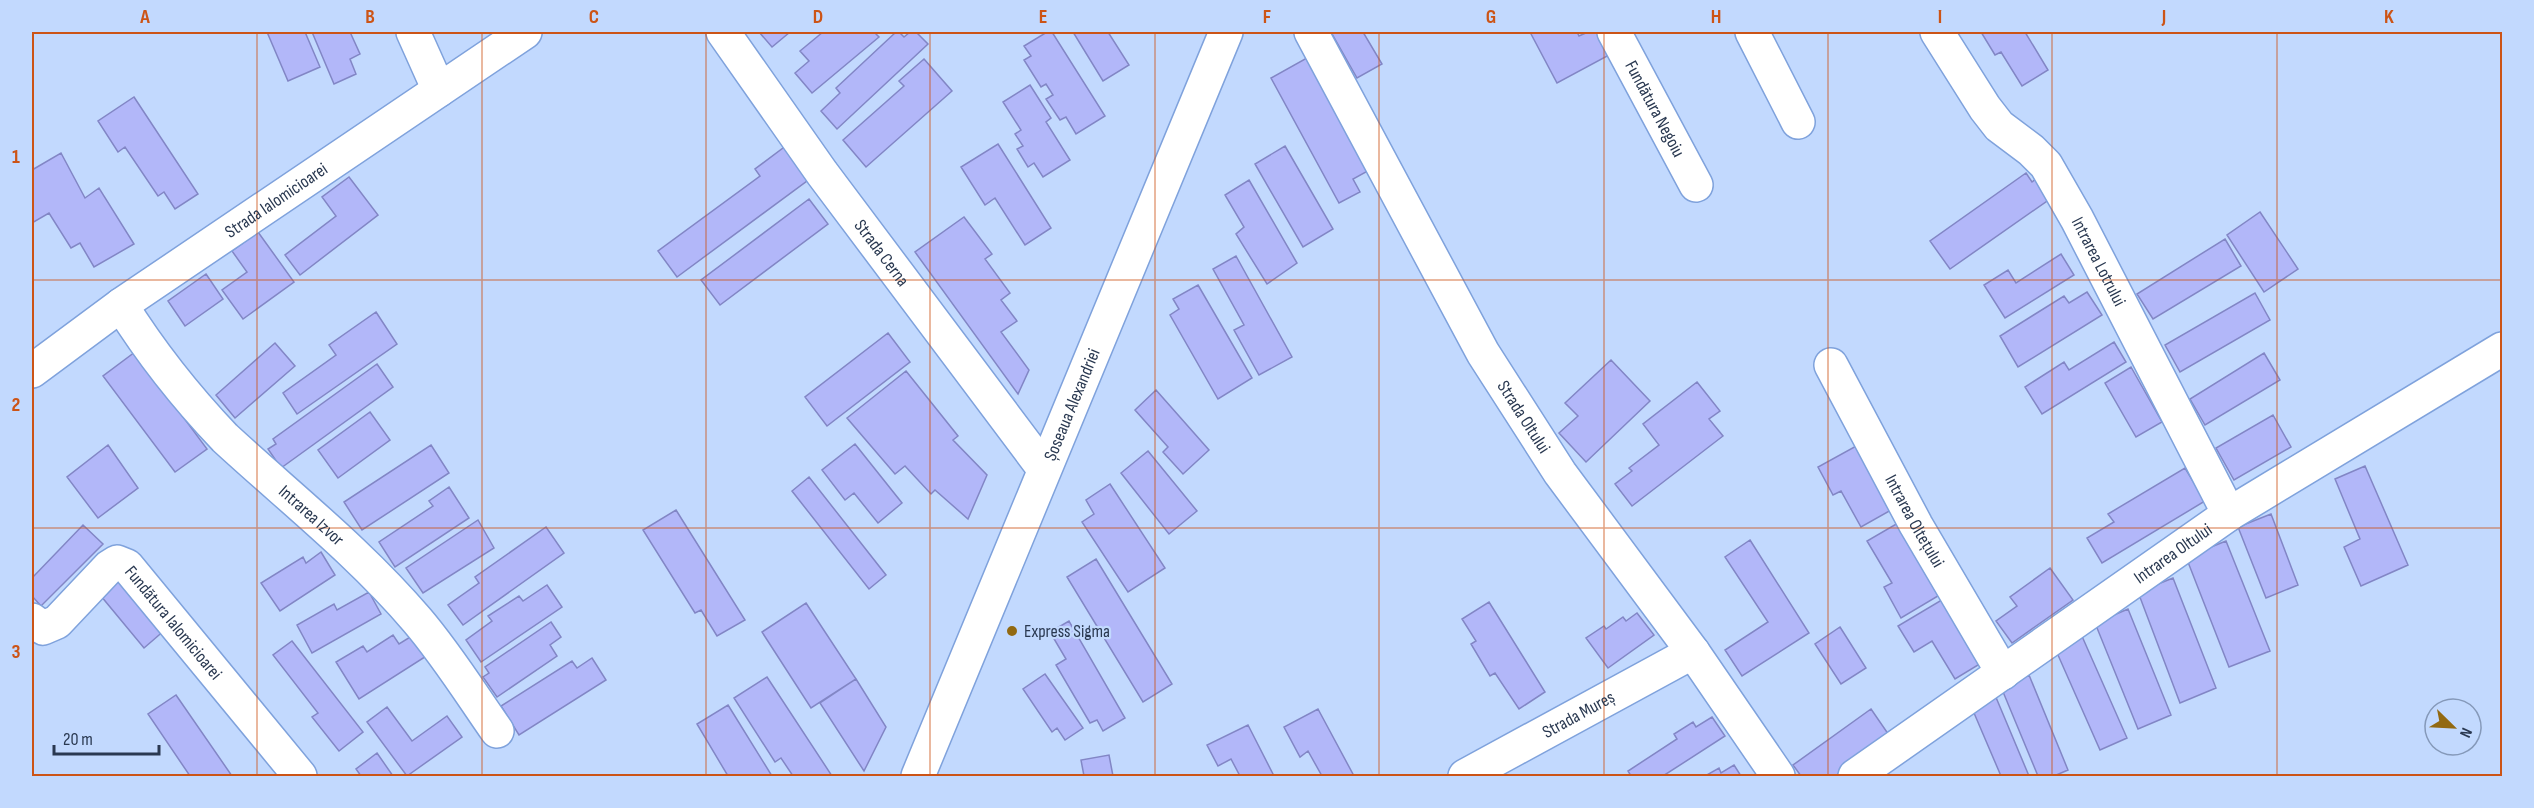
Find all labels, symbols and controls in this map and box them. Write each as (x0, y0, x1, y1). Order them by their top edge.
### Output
text: A (139, 5, 150, 29)
text: B (365, 5, 375, 29)
text: C (589, 5, 599, 29)
text: D (813, 5, 823, 29)
text: E (1039, 5, 1047, 29)
text: F (1263, 5, 1271, 29)
text: G (1486, 5, 1496, 29)
text: H (1711, 5, 1721, 29)
text: I (1938, 5, 1942, 29)
text: J (2161, 5, 2166, 29)
text: K (2384, 5, 2394, 29)
street label: Fundătura Negoiu (1620, 57, 1689, 161)
text: 1 (12, 145, 20, 169)
street label: Strada Ialomicioarei (221, 159, 332, 243)
street label: Intrarea Lotrului (2067, 214, 2130, 310)
street label: Strada Cerna (850, 216, 913, 291)
street label: Șoseaua Alexandriei (1040, 346, 1105, 464)
street label: Strada Oltului (1493, 377, 1554, 457)
text: 2 (12, 393, 20, 417)
street label: Intrarea Oltețului (1880, 471, 1949, 571)
street label: Intrarea Izvor (274, 481, 348, 550)
street label: Intrarea Oltului (2130, 519, 2216, 588)
street label: Fundătura Ialomicioarei (120, 562, 226, 684)
place label: Express Sigma (1024, 621, 1110, 642)
marker: Express Sigma (1005, 624, 1019, 638)
text: 3 (12, 640, 21, 664)
street label: Strada Mureș (1539, 687, 1618, 743)
north arrow (2423, 697, 2483, 757)
scale bar (54, 718, 159, 756)
text: N (2455, 725, 2476, 740)
text: 20 m (63, 729, 93, 750)

